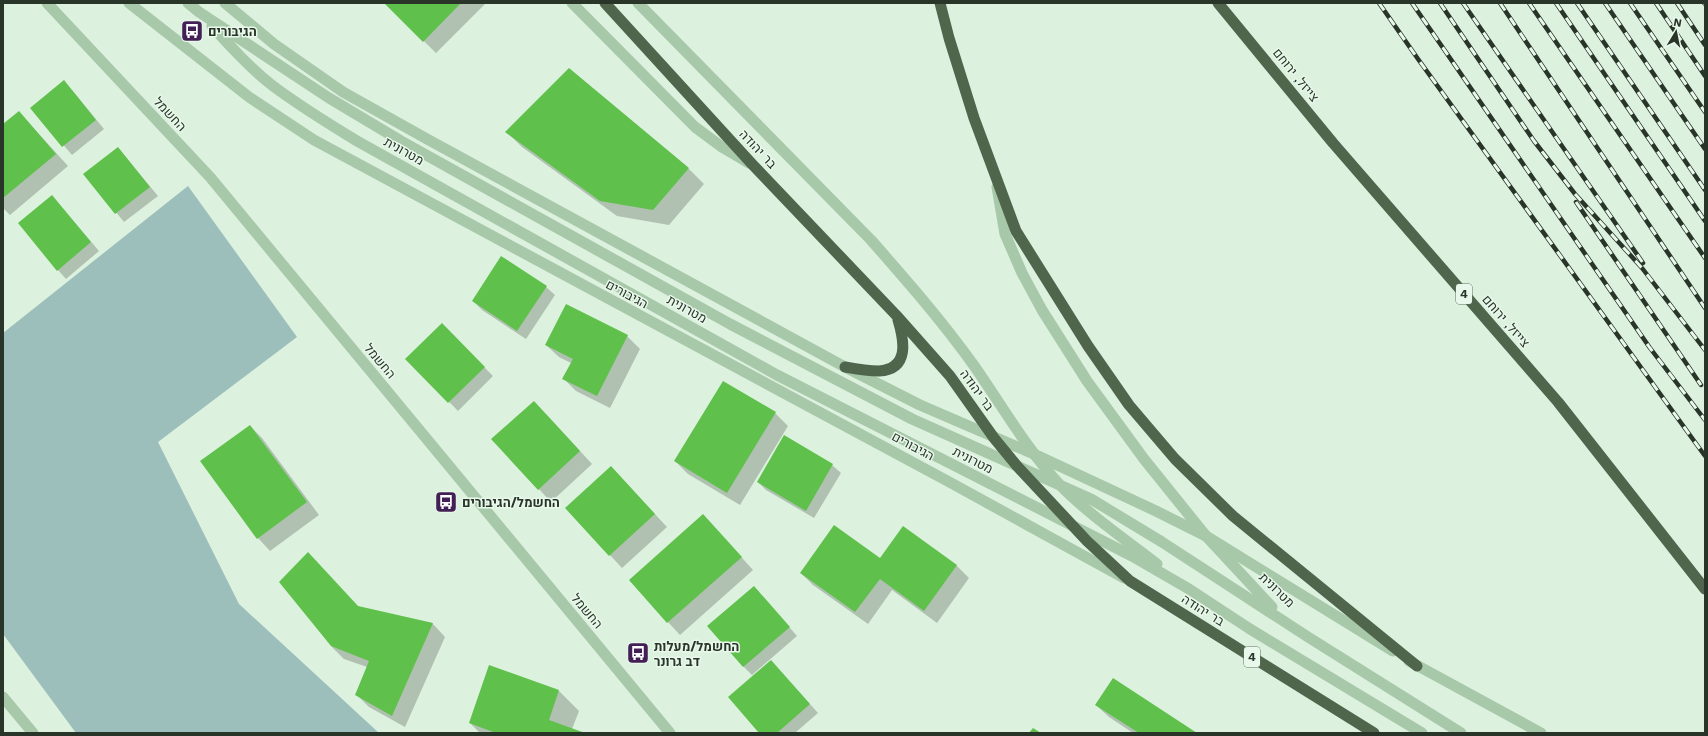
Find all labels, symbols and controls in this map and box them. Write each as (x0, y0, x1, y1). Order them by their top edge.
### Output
north arrow (1656, 12, 1696, 52)
text: N (1673, 16, 1683, 30)
bus stop icon: הגיבורים (179, 18, 205, 44)
place label: הגיבורים (208, 24, 257, 39)
street label: צייזל, ירוחם (1270, 45, 1322, 105)
street label: החשמל (151, 94, 189, 134)
street label: בר יהודה (736, 127, 780, 172)
street label: מטרונית (381, 134, 427, 168)
street label: הגיבורים (603, 277, 651, 311)
road number: 4 (1456, 284, 1472, 304)
street label: מטרונית (664, 292, 710, 326)
street label: צייזל, ירוחם (1479, 292, 1533, 350)
street label: החשמל (361, 341, 399, 381)
street label: בר יהודה (957, 366, 997, 414)
street label: הגיבורים (889, 429, 937, 463)
street label: מטרונית (950, 444, 996, 476)
bus stop icon: החשמל/הגיבורים (433, 489, 459, 515)
place label: החשמל/הגיבורים (462, 495, 560, 510)
street label: מטרונית (1256, 570, 1298, 610)
street label: החשמל (568, 591, 606, 631)
street label: בר יהודה (1179, 591, 1227, 629)
place label: החשמל/מעלות דב גרונר (654, 639, 739, 669)
bus stop icon: החשמל/מעלות דב גרונר (625, 640, 651, 666)
road number: 4 (1244, 647, 1260, 667)

